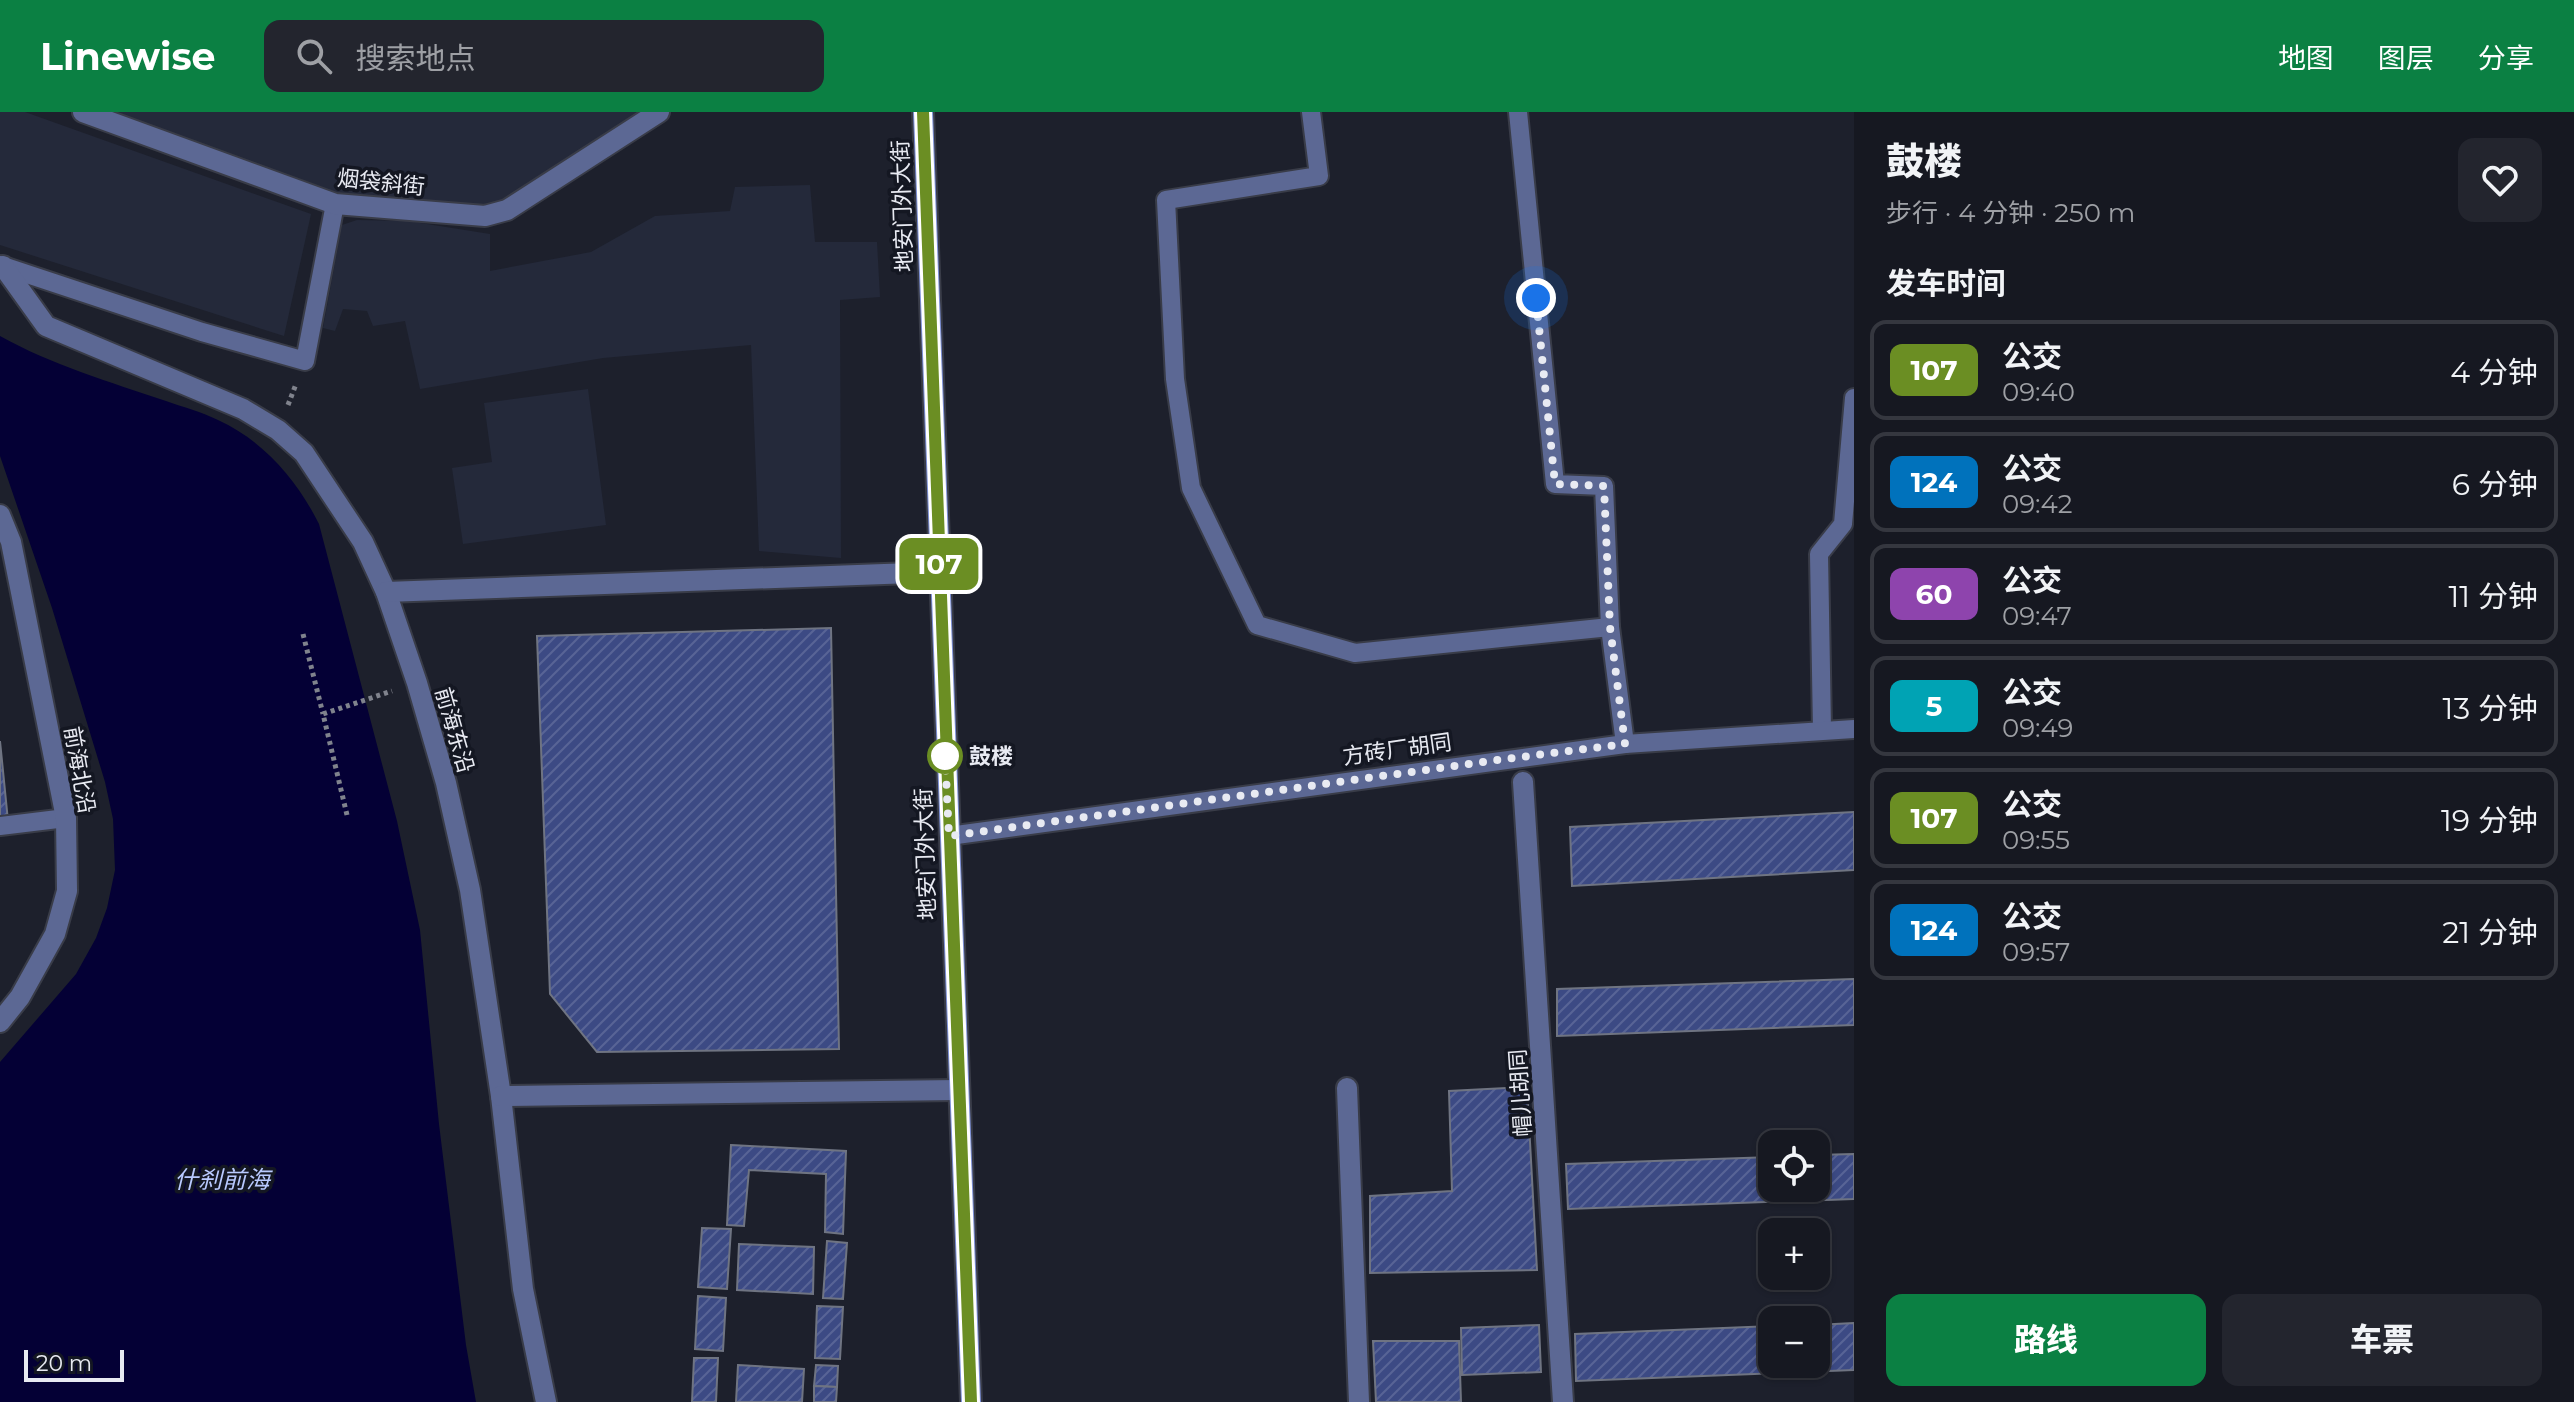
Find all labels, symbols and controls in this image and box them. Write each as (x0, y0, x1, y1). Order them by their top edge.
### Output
search box (264, 20, 824, 92)
text: Linewise (40, 33, 216, 80)
icon: search (292, 34, 336, 78)
text: 搜索地点 (356, 40, 476, 77)
text: 地图 (2278, 41, 2334, 75)
text: 图层 (2378, 41, 2434, 75)
text: 分享 (2478, 41, 2534, 75)
text: 鼓楼 (1886, 138, 1962, 185)
button: heart (2458, 138, 2542, 222)
street label: 地安门外大街 (887, 140, 918, 272)
street label: 烟袋斜街 (336, 164, 426, 201)
text: 步行 · 4 分钟 · 250 m (1886, 197, 2135, 229)
text: 发车时间 (1886, 265, 2006, 302)
your location (1516, 278, 1556, 318)
text: 公交 (2002, 338, 2062, 375)
text: 107 (1910, 353, 1958, 387)
text: 4 分钟 (2450, 354, 2538, 391)
text: 09:40 (2002, 376, 2075, 408)
text: 公交 (2002, 450, 2062, 487)
text: 124 (1911, 465, 1957, 499)
text: 6 分钟 (2452, 466, 2538, 503)
text: 09:42 (2002, 488, 2072, 520)
line badge: 107 (893, 538, 985, 590)
text: 107 (915, 547, 963, 581)
text: 公交 (2002, 562, 2062, 599)
text: 60 (1916, 577, 1952, 611)
text: 11 分钟 (2448, 578, 2538, 615)
text: 09:47 (2002, 600, 2072, 632)
text: 公交 (2002, 674, 2062, 711)
street label: 前海东沿 (429, 684, 480, 776)
text: 5 (1926, 689, 1942, 723)
text: 13 分钟 (2442, 690, 2538, 727)
text: 09:49 (2002, 712, 2073, 744)
street label: 前海北沿 (59, 724, 100, 816)
street label: 方砖厂胡同 (1341, 728, 1453, 771)
marker: 鼓楼 (928, 739, 962, 773)
place label: 鼓楼 (969, 743, 1013, 770)
text: 公交 (2002, 786, 2062, 823)
street label: 地安门外大街 (910, 788, 941, 920)
text: 107 (1910, 801, 1958, 835)
text: 19 分钟 (2441, 802, 2538, 839)
text: 09:55 (2002, 824, 2070, 856)
text: 公交 (2002, 898, 2062, 935)
text: 124 (1911, 913, 1957, 947)
text: 21 分钟 (2442, 914, 2538, 951)
text: 09:57 (2002, 936, 2070, 968)
street label: 帽儿胡同 (1504, 1048, 1537, 1138)
map controls (1758, 1130, 1830, 1378)
button: locate (1758, 1130, 1830, 1202)
water label: 什刹前海 (174, 1165, 273, 1194)
button: + (1758, 1218, 1830, 1290)
button: 路线 (1886, 1294, 2206, 1386)
button: 车票 (2222, 1294, 2542, 1386)
button: − (1758, 1306, 1830, 1378)
scale bar (24, 1346, 124, 1382)
text: 20 m (36, 1350, 92, 1377)

